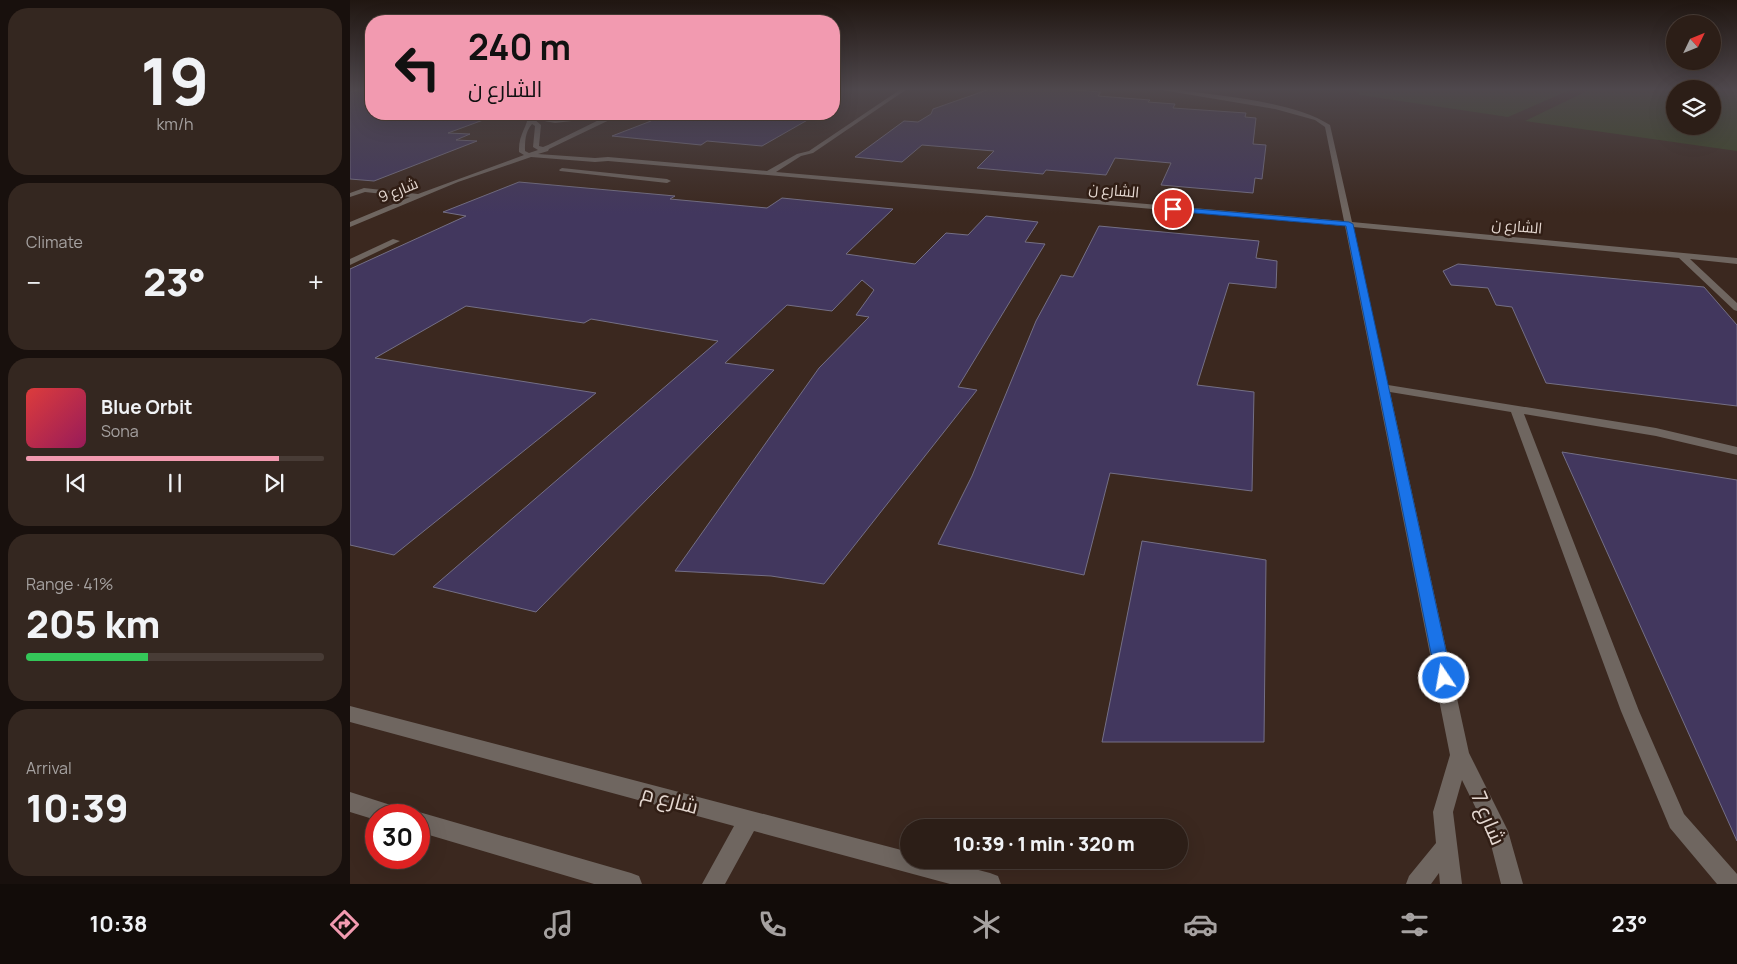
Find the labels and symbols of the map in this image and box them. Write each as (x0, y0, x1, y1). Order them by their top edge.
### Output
north arrow (1666, 15, 1721, 70)
street label: شارع 9 (375, 173, 421, 208)
street label: الشارع ن (1088, 177, 1140, 204)
pin (1152, 188, 1194, 230)
street label: الشارع ن (1491, 213, 1543, 240)
position arrow (1417, 651, 1469, 703)
street label: شارع م (638, 778, 702, 821)
street label: شارع 7 (1464, 787, 1513, 849)
speed limit sign: 30 (365, 804, 430, 869)

